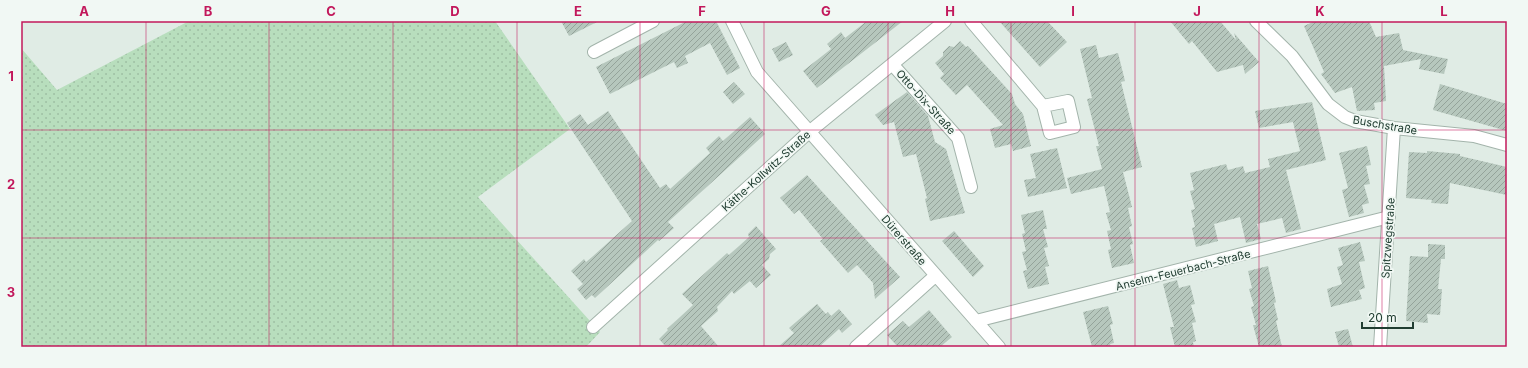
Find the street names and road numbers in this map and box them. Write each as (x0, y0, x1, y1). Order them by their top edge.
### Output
street label: Otto-Dix-Straße (893, 67, 959, 137)
street label: Buschstraße (1352, 112, 1418, 138)
street label: Käthe-Kollwitz-Straße (719, 127, 813, 215)
street label: Spitzwegstraße (1378, 197, 1398, 279)
street label: Dürerstraße (878, 212, 930, 268)
street label: Anselm-Feuerbach-Straße (1114, 246, 1252, 294)

